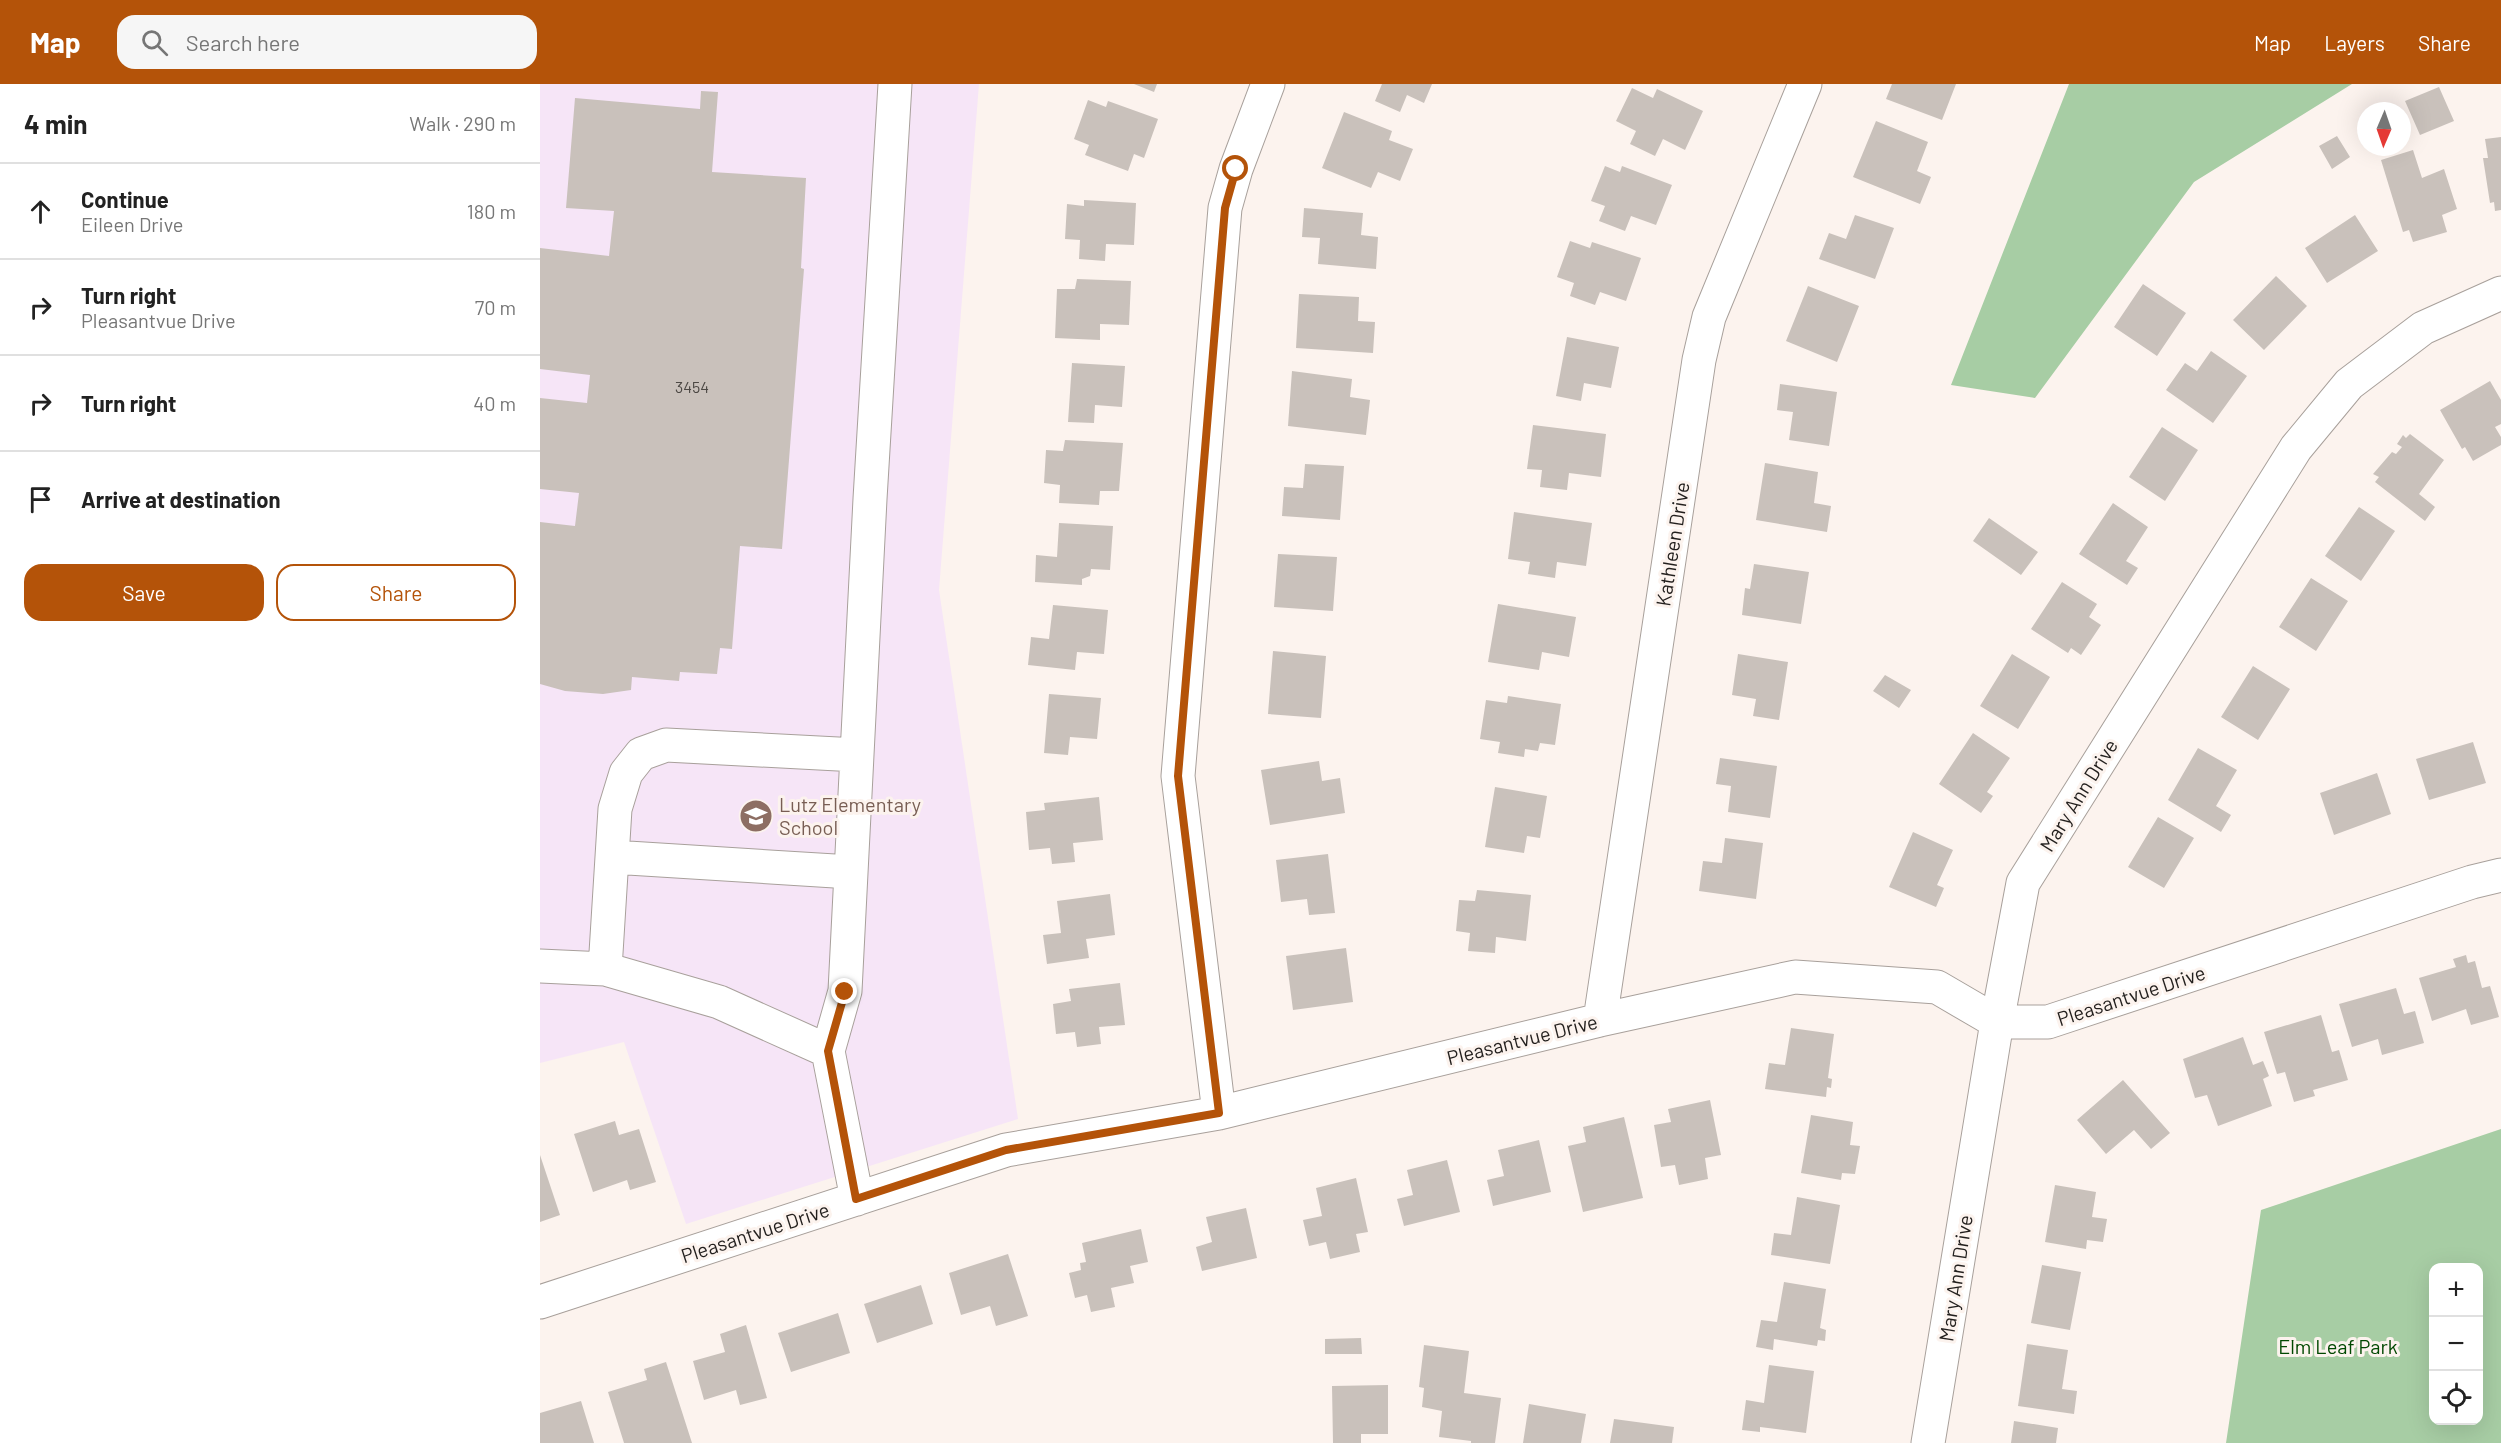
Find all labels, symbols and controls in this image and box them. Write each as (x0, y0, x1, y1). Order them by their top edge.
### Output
search box (117, 15, 537, 69)
text: Map (30, 25, 81, 59)
icon: search (138, 26, 171, 59)
text: Search here (186, 29, 300, 55)
text: Map (2254, 30, 2291, 55)
text: Layers (2324, 30, 2385, 55)
text: Share (2418, 30, 2471, 55)
north arrow (2357, 102, 2411, 156)
text: 4 min (24, 108, 88, 139)
text: Walk · 290 m (409, 111, 516, 135)
route start (1222, 155, 1248, 181)
text: Continue (81, 186, 169, 212)
icon: ahead (24, 195, 57, 228)
text: 180 m (467, 199, 516, 223)
text: Eileen Drive (81, 212, 183, 236)
text: Turn right (81, 282, 176, 308)
icon: right (24, 291, 57, 324)
text: 70 m (475, 295, 516, 319)
text: Pleasantvue Drive (81, 308, 236, 332)
house number: 3454 (675, 377, 709, 396)
icon: right (24, 387, 57, 420)
text: Turn right (81, 390, 176, 416)
text: 40 m (473, 391, 516, 415)
street label: Kathleen Drive (1650, 480, 1694, 608)
icon: arrive (24, 483, 57, 516)
text: Arrive at destination (81, 486, 280, 512)
button: Save (24, 564, 264, 621)
button: Share (276, 564, 516, 621)
street label: Mary Ann Drive (2034, 734, 2122, 856)
place label: Lutz Elementary School (779, 792, 921, 839)
school or university icon: Lutz Elementary School (738, 798, 774, 834)
street label: Pleasantvue Drive (2054, 960, 2208, 1030)
route end (831, 978, 857, 1004)
street label: Pleasantvue Drive (1444, 1009, 1600, 1069)
street label: Pleasantvue Drive (678, 1197, 832, 1267)
street label: Mary Ann Drive (1933, 1213, 1977, 1343)
map controls (2429, 1263, 2483, 1425)
button: + (2429, 1263, 2483, 1317)
button: − (2429, 1317, 2483, 1371)
park label: Elm Leaf Park (2278, 1334, 2398, 1358)
button: locate (2429, 1371, 2483, 1425)

